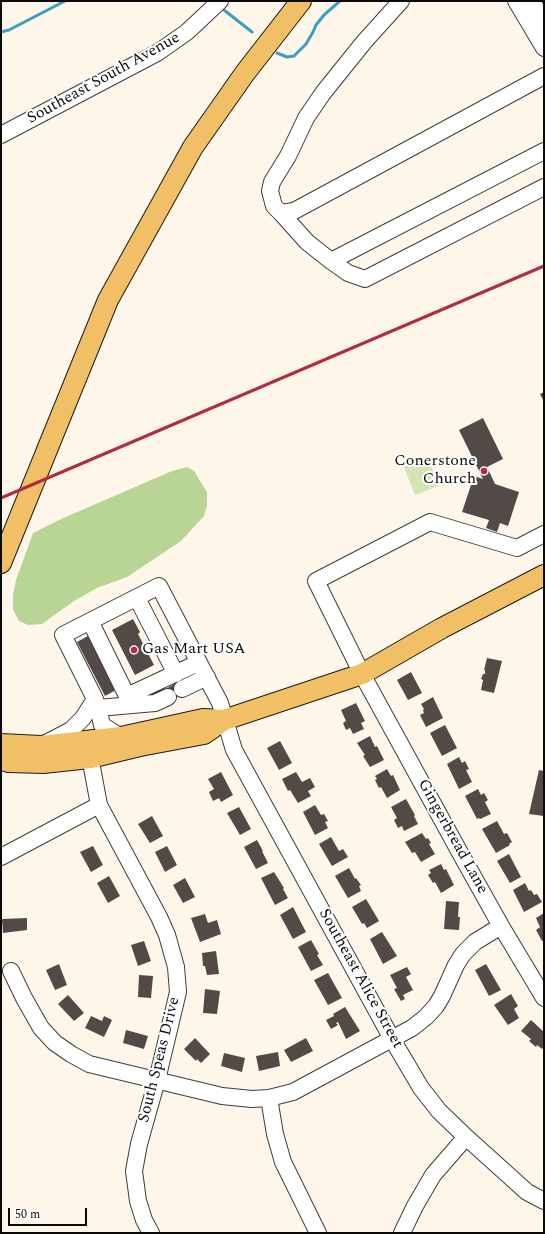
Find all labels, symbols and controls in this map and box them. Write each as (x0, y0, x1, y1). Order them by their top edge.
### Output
street label: Southeast South Avenue (24, 29, 184, 129)
place label: Conerstone Church (394, 452, 476, 490)
marker: Conerstone Church (479, 466, 489, 476)
place label: Gas Mart USA (142, 640, 245, 660)
marker: Gas Mart USA (129, 645, 139, 655)
street label: Gingerbread Lane (413, 776, 491, 898)
street label: Southeast Alice Street (314, 906, 406, 1052)
street label: South Speas Drive (135, 995, 185, 1125)
scale bar (10, 1200, 89, 1226)
text: 50 m (15, 1205, 40, 1224)

